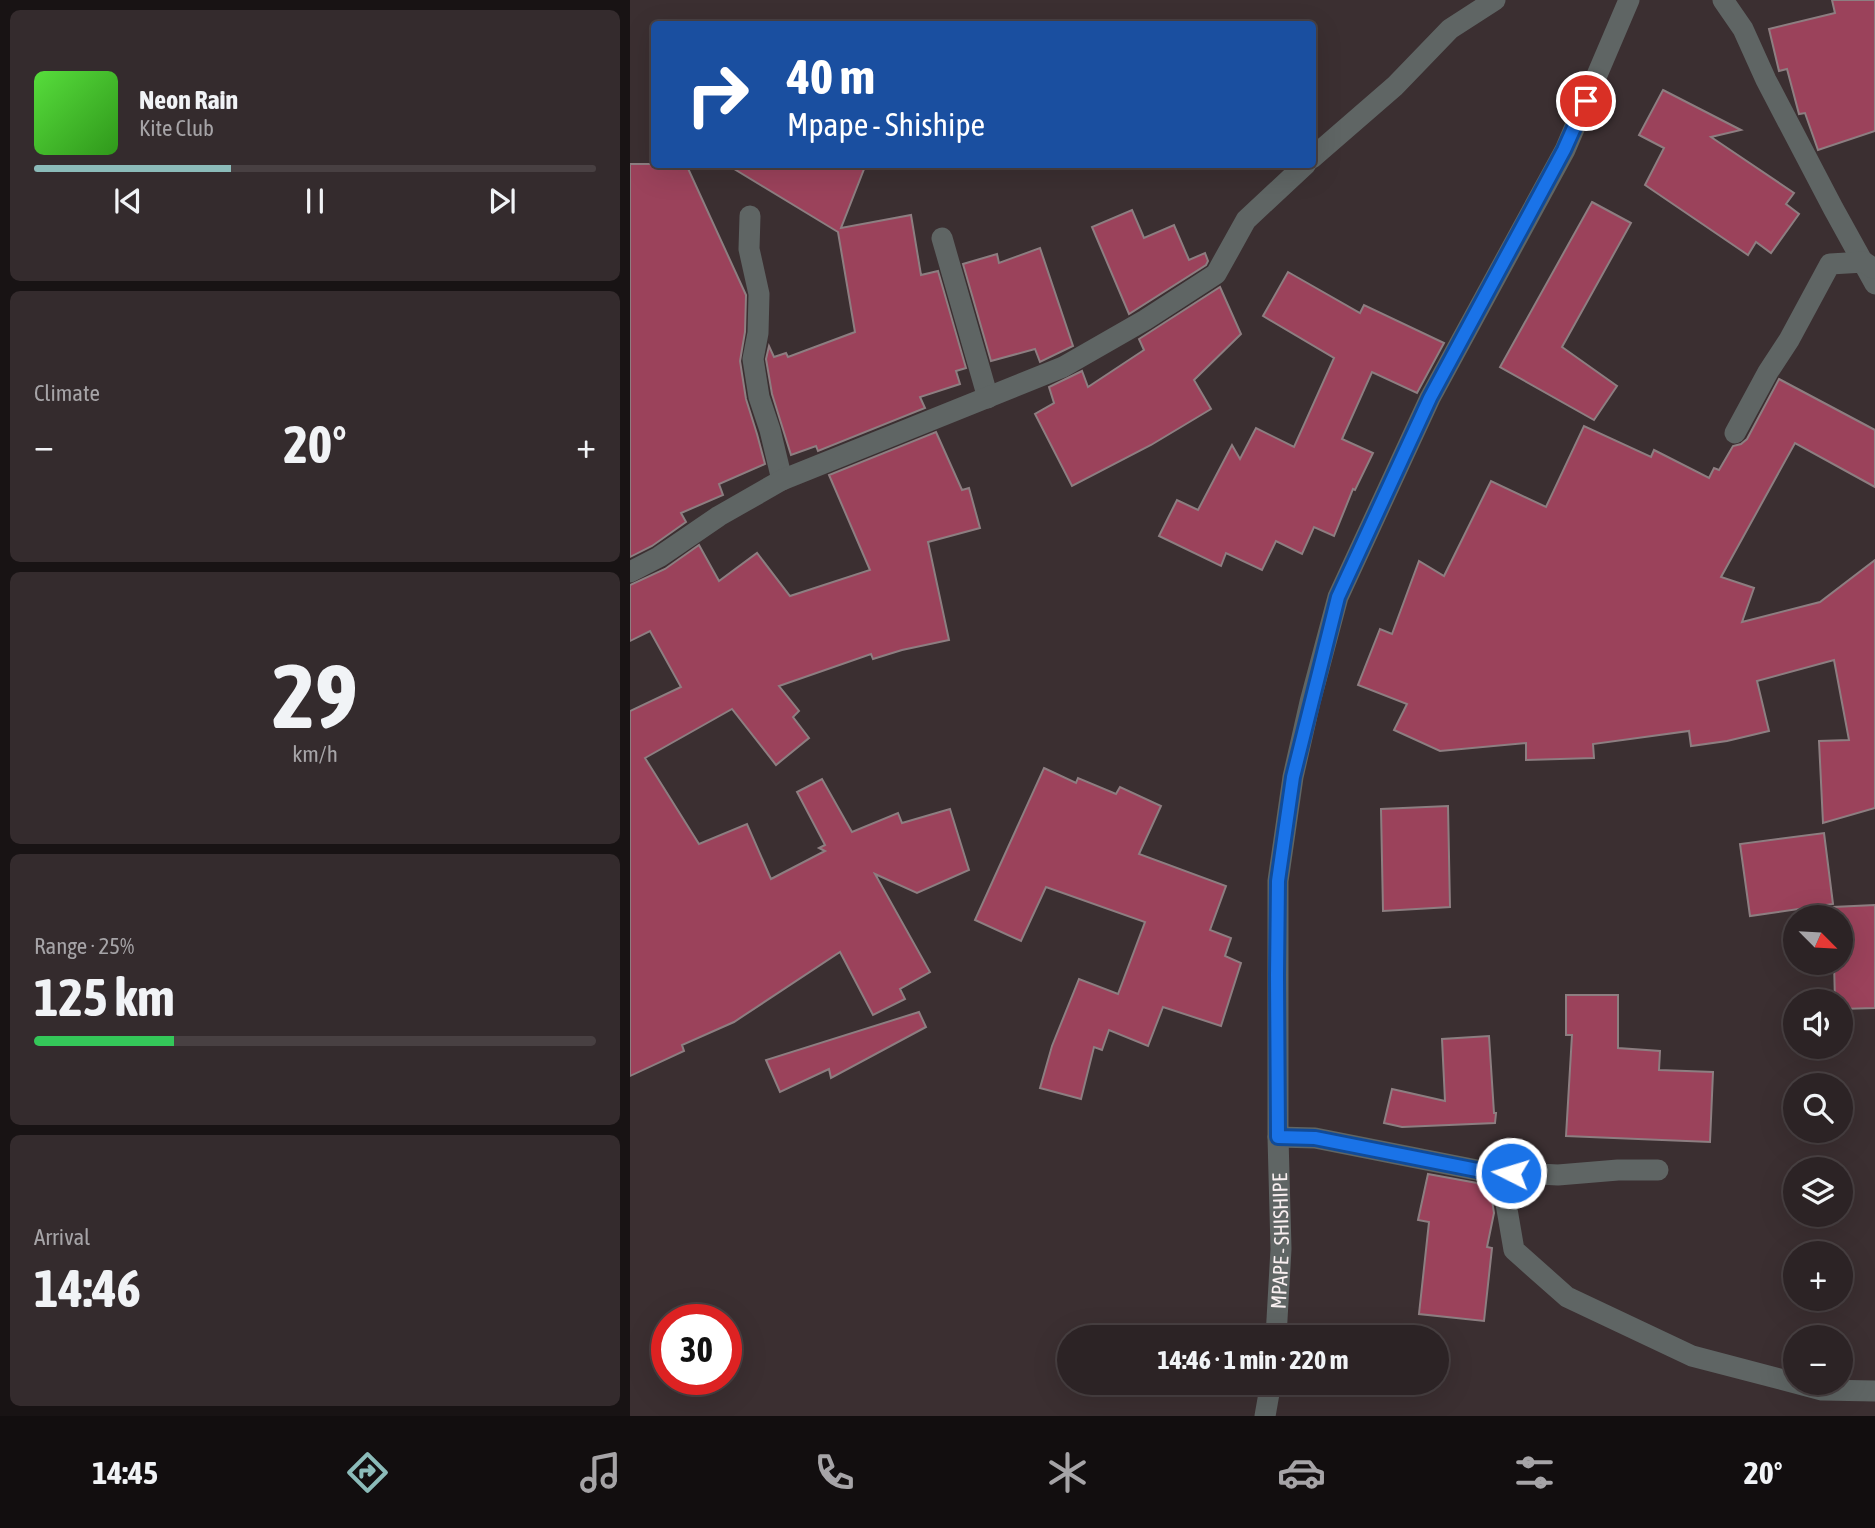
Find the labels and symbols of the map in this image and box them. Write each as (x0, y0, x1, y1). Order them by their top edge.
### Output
pin (1556, 71, 1616, 131)
north arrow (1783, 905, 1853, 975)
position arrow (1474, 1136, 1548, 1210)
street label: MPAPE - SHISHIPE (1266, 1173, 1293, 1310)
speed limit sign: 30 (651, 1304, 742, 1395)

